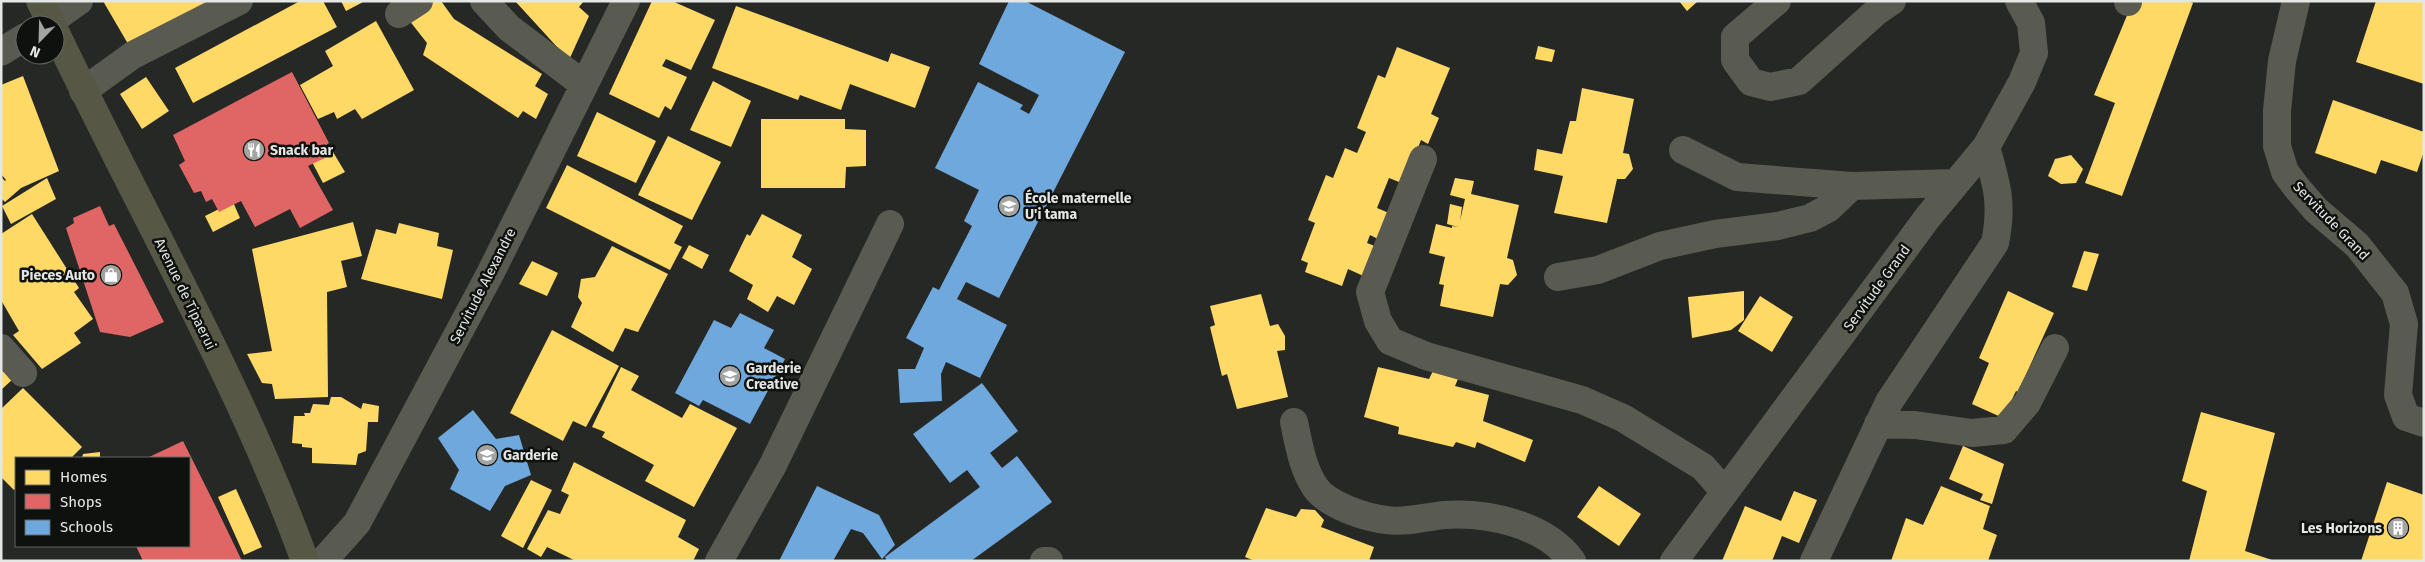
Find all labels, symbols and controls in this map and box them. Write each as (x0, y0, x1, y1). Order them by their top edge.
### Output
north arrow (15, 15, 65, 65)
text: N (28, 42, 43, 61)
restaurant icon: Snack bar (242, 138, 266, 162)
place label: Snack bar (270, 142, 333, 159)
street label: Servitude Grand (2289, 178, 2373, 264)
place label: École maternelle U'i tama (1025, 189, 1132, 223)
school or university icon: École maternelle U'i tama (997, 194, 1021, 218)
street label: Servitude Alexandre (447, 225, 519, 347)
street label: Avenue de Tipaerui (151, 235, 219, 353)
street label: Servitude Grand (1840, 242, 1914, 334)
shop icon: Pieces Auto (99, 263, 123, 287)
place label: Pieces Auto (21, 267, 95, 284)
place label: Garderie Creative (746, 360, 802, 393)
school or university icon: Garderie Creative (718, 364, 742, 388)
school or university icon: Garderie (475, 443, 499, 467)
place label: Garderie (503, 447, 559, 464)
legend (15, 457, 190, 547)
text: Homes (60, 468, 107, 486)
text: Shops (60, 493, 102, 511)
building icon: Les Horizons (2386, 516, 2410, 540)
text: Schools (60, 518, 113, 536)
place label: Les Horizons (2301, 520, 2382, 537)

